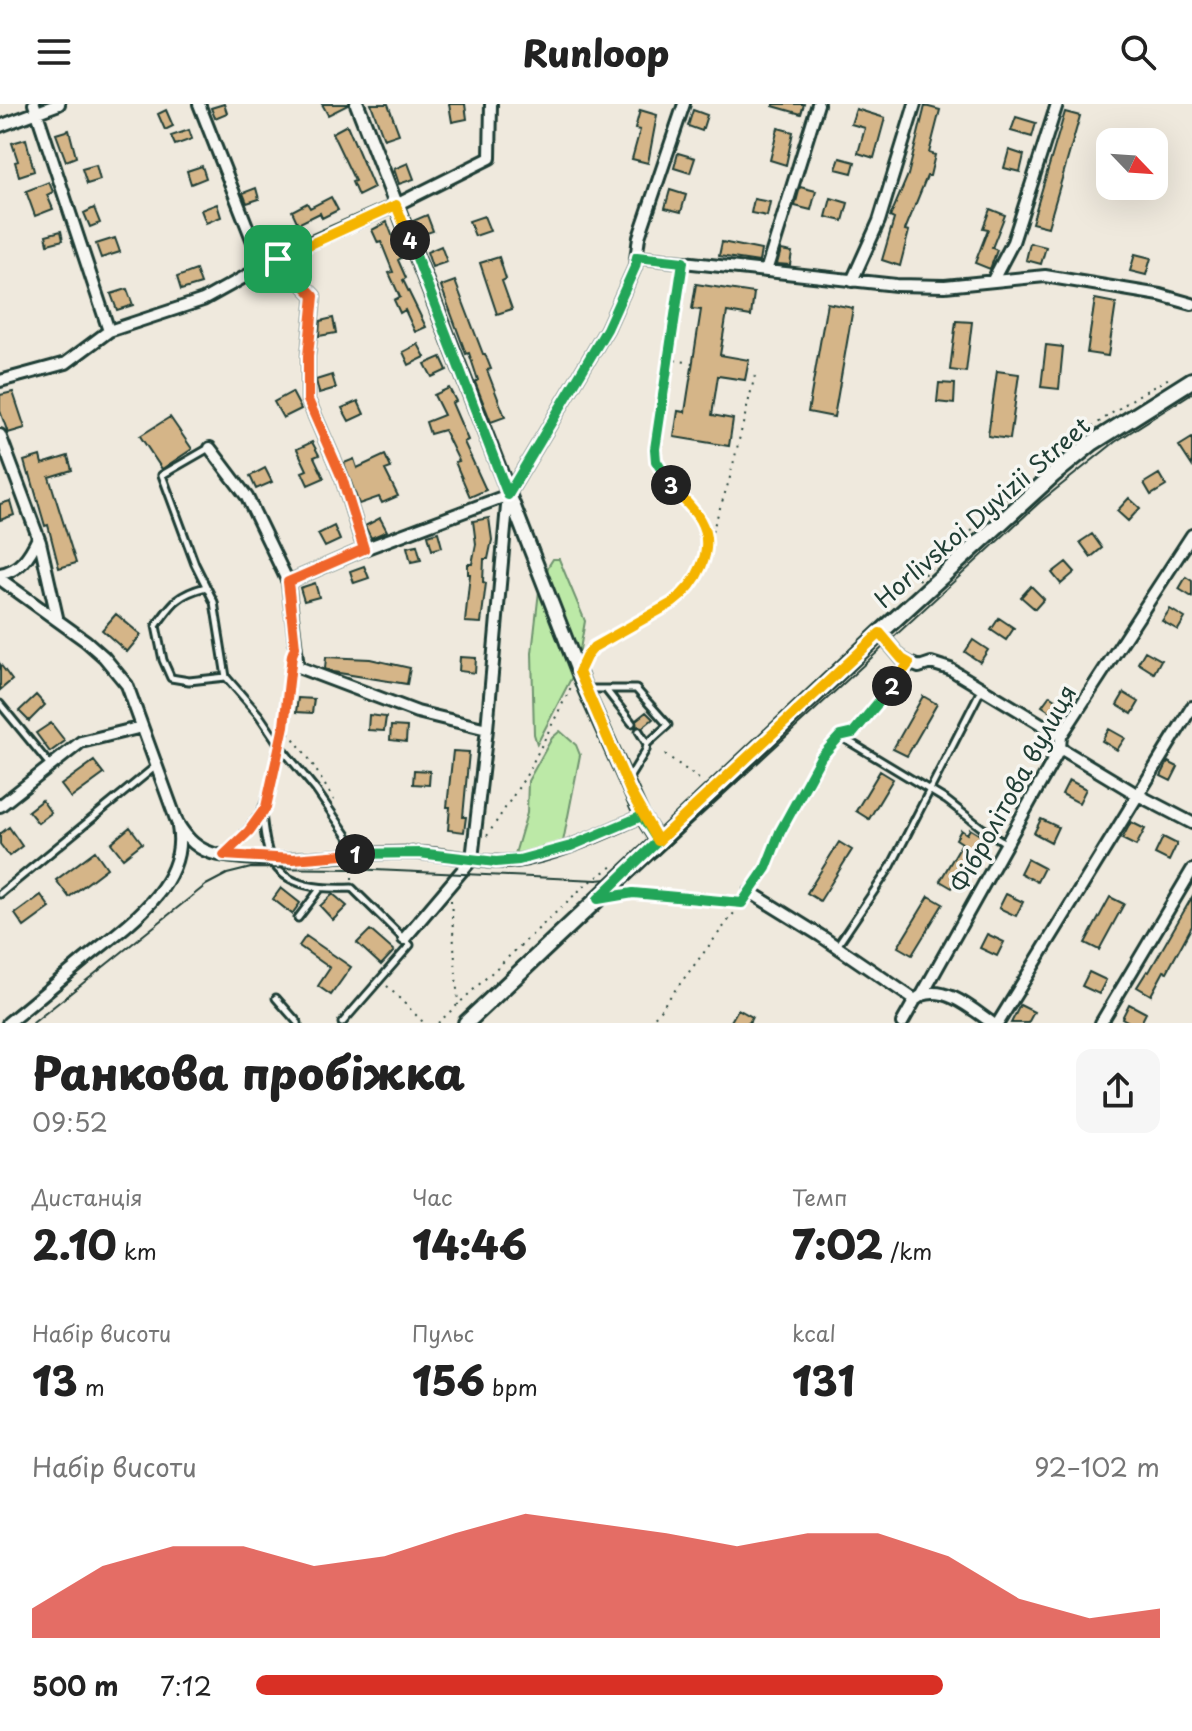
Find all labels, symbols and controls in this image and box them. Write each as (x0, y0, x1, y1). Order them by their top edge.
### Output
text: Runloop (523, 25, 669, 79)
icon: menu (32, 30, 76, 74)
icon: search (1116, 30, 1160, 74)
north arrow (1096, 128, 1168, 200)
map controls (1096, 128, 1168, 200)
pin: 4 (390, 220, 430, 260)
text: 4 (403, 223, 417, 256)
pin (244, 225, 312, 293)
icon: arrive (256, 237, 300, 281)
street label: Horlivskoi Dyvizii Street (866, 407, 1098, 615)
pin: 3 (651, 465, 691, 505)
text: 3 (664, 468, 678, 501)
pin: 2 (872, 666, 912, 706)
text: 2 (884, 669, 900, 702)
street label: Фібролітова вулиця (940, 678, 1084, 898)
pin: 1 (335, 834, 375, 874)
text: 1 (350, 837, 360, 870)
text: Ранкова пробіжка (32, 1039, 465, 1105)
button: share (1076, 1049, 1160, 1133)
text: 09:52 (32, 1102, 108, 1141)
text: Дистанція (32, 1180, 143, 1213)
text: Час (412, 1180, 452, 1213)
text: Темп (792, 1180, 848, 1213)
text: 2.10 (32, 1213, 117, 1274)
text: 14:46 (412, 1213, 527, 1274)
text: 7:02 (792, 1213, 883, 1274)
text: km (117, 1234, 157, 1267)
text: /km (883, 1234, 932, 1267)
text: Набір висоти (32, 1316, 171, 1349)
text: Пульс (412, 1316, 474, 1349)
text: kcal (792, 1316, 836, 1349)
text: 13 (32, 1349, 78, 1410)
text: 156 (412, 1349, 485, 1410)
text: 131 (792, 1349, 855, 1410)
text: m (78, 1370, 105, 1403)
text: bpm (485, 1370, 538, 1403)
text: Набір висоти (32, 1447, 197, 1486)
text: 92–102 m (1034, 1447, 1160, 1486)
text: 500 m (32, 1666, 118, 1705)
text: 7:12 (160, 1666, 212, 1705)

